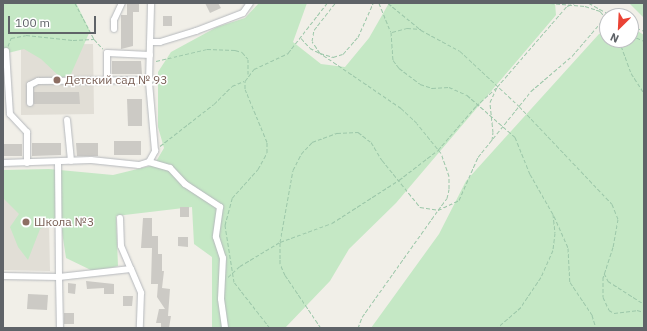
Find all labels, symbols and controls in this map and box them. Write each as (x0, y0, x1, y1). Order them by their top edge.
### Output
scale bar (10, 8, 98, 34)
north arrow (599, 8, 639, 48)
text: 100 m (15, 15, 50, 30)
text: N (608, 30, 621, 46)
place label: Детский сад № 93 (65, 73, 167, 87)
marker: Детский сад № 93 (52, 75, 62, 85)
place label: Школа №3 (34, 215, 94, 229)
marker: Школа №3 (21, 217, 31, 227)

